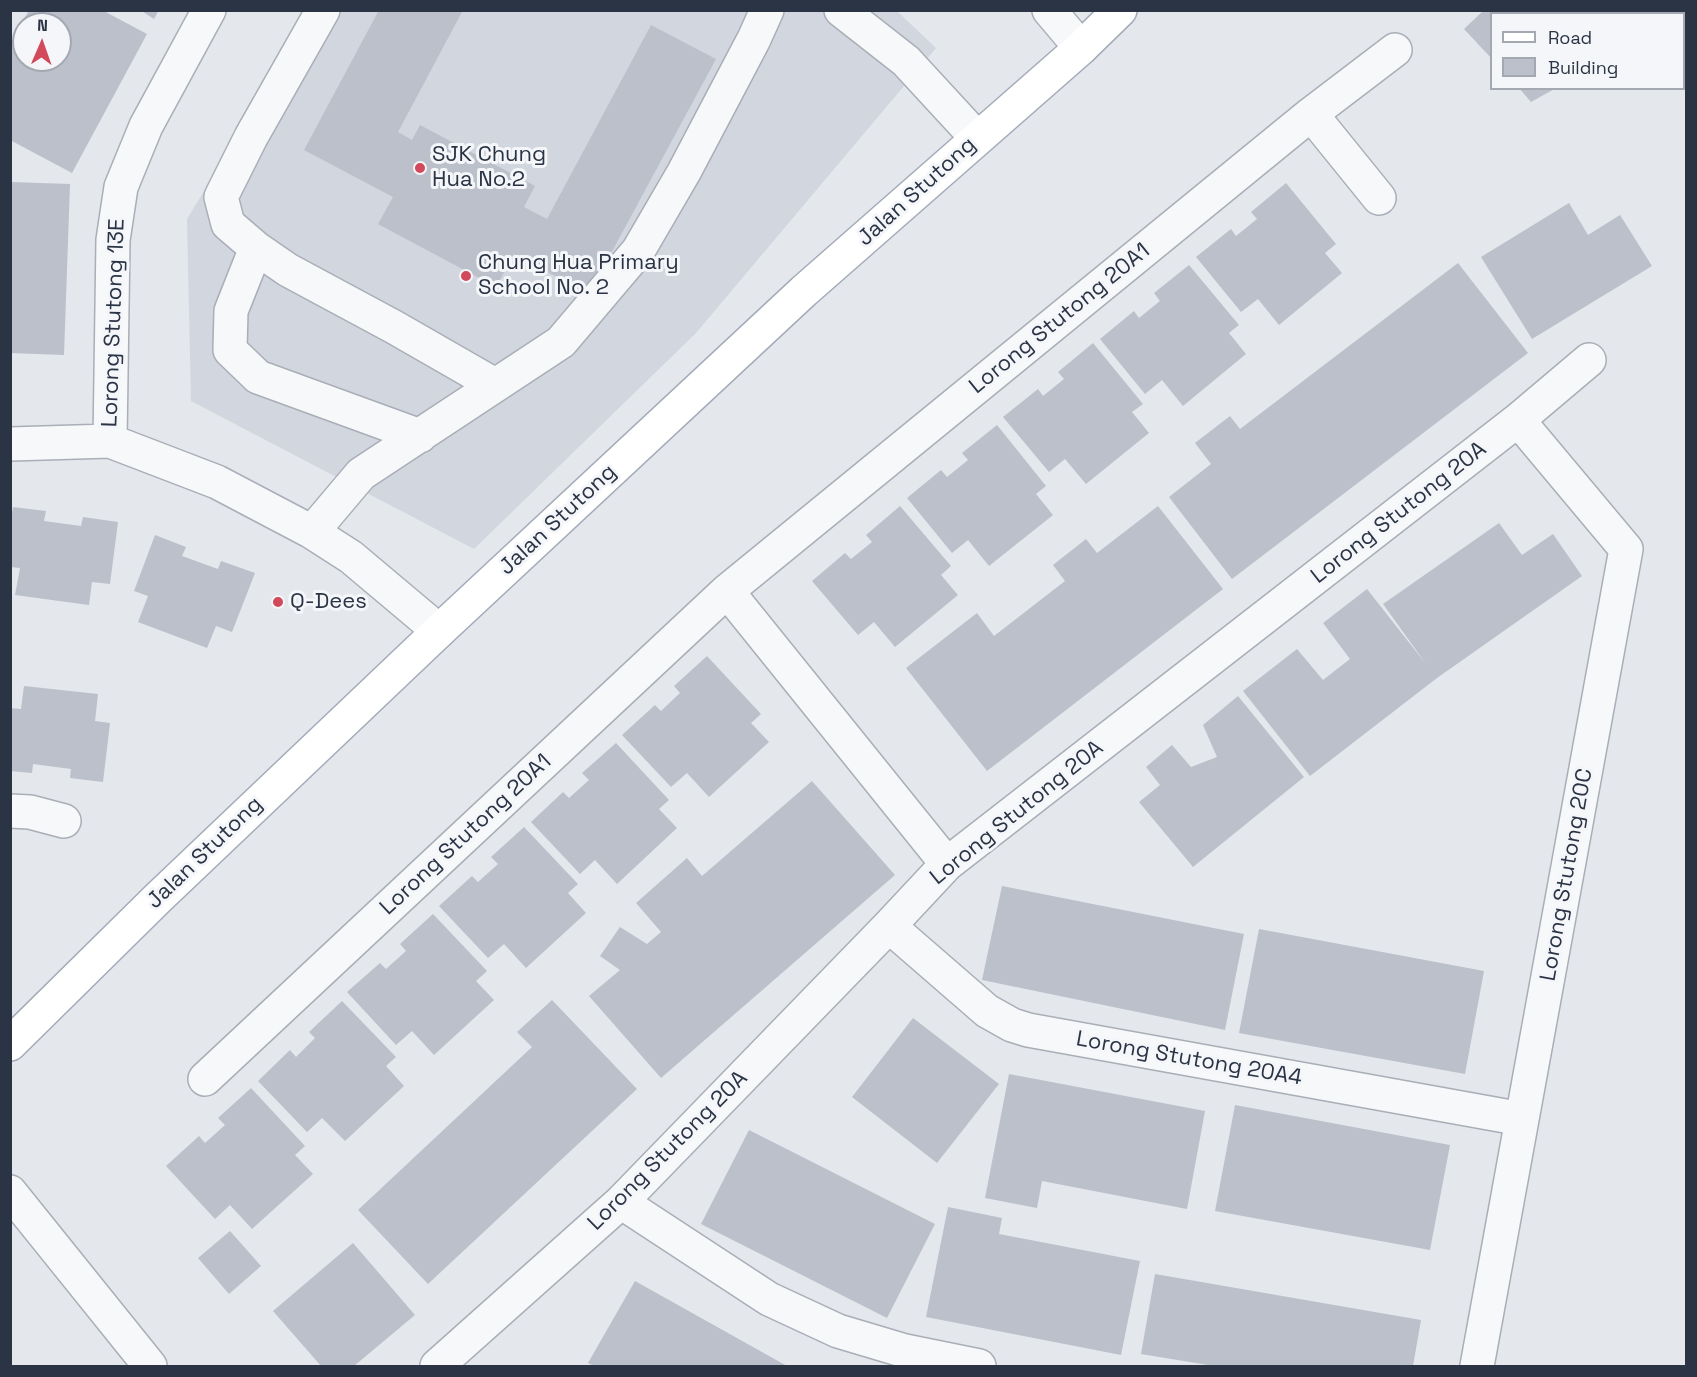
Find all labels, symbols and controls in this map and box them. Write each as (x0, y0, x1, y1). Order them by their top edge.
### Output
north arrow (12, 12, 72, 72)
legend (1490, 12, 1685, 90)
text: N (37, 15, 48, 36)
text: Road (1548, 26, 1592, 49)
text: Building (1548, 56, 1618, 79)
street label: Jalan Stutong (852, 132, 982, 252)
place label: SJK Chung Hua No.2 (432, 142, 546, 194)
marker: SJK Chung Hua No.2 (413, 161, 427, 175)
street label: Lorong Stutong 13E (97, 218, 131, 428)
street label: Lorong Stutong 20A1 (965, 238, 1155, 400)
place label: Chung Hua Primary School No. 2 (478, 250, 679, 302)
marker: Chung Hua Primary School No. 2 (459, 269, 473, 283)
street label: Lorong Stutong 20A (1306, 436, 1492, 590)
street label: Jalan Stutong (494, 459, 622, 581)
place label: Q-Dees (290, 589, 367, 615)
marker: Q-Dees (271, 595, 285, 609)
street label: Lorong Stutong 20A (925, 735, 1109, 891)
street label: Lorong Stutong 20A1 (375, 749, 557, 921)
street label: Lorong Stutong 20C (1535, 767, 1599, 983)
street label: Jalan Stutong (142, 791, 268, 915)
street label: Lorong Stutong 20A4 (1074, 1026, 1304, 1092)
street label: Lorong Stutong 20A (583, 1066, 753, 1236)

